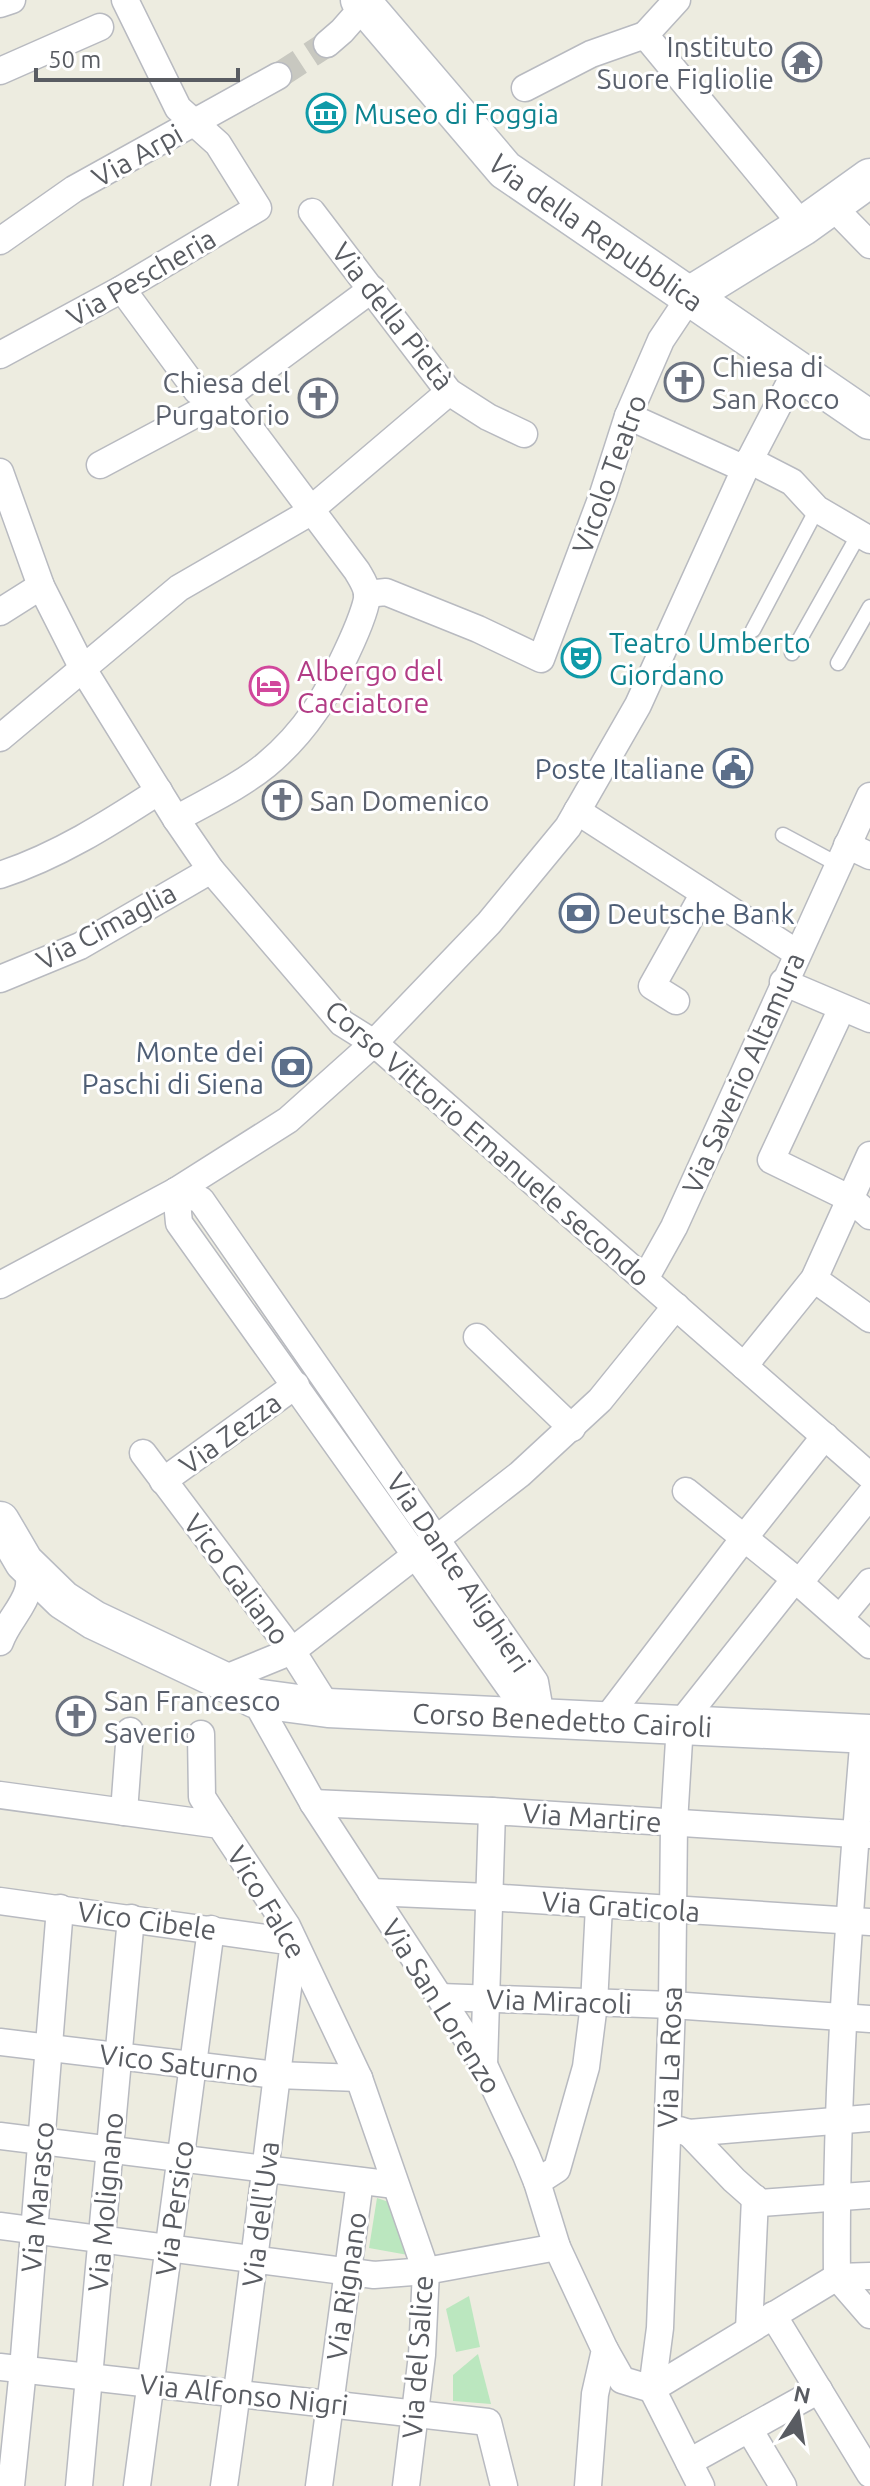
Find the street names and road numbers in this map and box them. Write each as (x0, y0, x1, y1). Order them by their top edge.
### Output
street label: Via Arpi (87, 118, 187, 192)
street label: Via della Repubblica (483, 148, 709, 317)
street label: Via Pescheria (61, 222, 221, 332)
street label: Via della Pietà (326, 236, 460, 396)
street label: Vicolo Teatro (566, 390, 652, 558)
street label: Via Cimaglia (31, 876, 181, 976)
street label: Via Saverio Altamura (676, 948, 810, 1198)
street label: Corso Vittorio Emanuele secondo (319, 994, 657, 1292)
street label: Via Zezza (173, 1386, 287, 1480)
street label: Via Dante Alighieri (381, 1467, 537, 1677)
street label: Vico Galiano (178, 1508, 296, 1650)
street label: Corso Benedetto Cairoli (412, 1697, 713, 1742)
street label: Via Martire (521, 1797, 663, 1837)
street label: Vico Falce (222, 1840, 312, 1964)
street label: Via Graticola (541, 1885, 701, 1927)
street label: Vico Cibele (76, 1895, 218, 1945)
street label: Via San Lorenzo (376, 1913, 508, 2099)
street label: Via Miracoli (486, 1983, 632, 2019)
street label: Via La Rosa (651, 1986, 687, 2128)
street label: Vico Saturno (98, 2038, 260, 2088)
street label: Via Molignano (82, 2111, 128, 2293)
street label: Via Marasco (15, 2120, 59, 2274)
street label: Via Persico (149, 2138, 199, 2278)
street label: Via dell'Uva (236, 2139, 284, 2289)
street label: Via Rignano (320, 2210, 372, 2362)
street label: Via del Salice (396, 2274, 438, 2440)
street label: Via Alfonso Nigri (138, 2368, 350, 2420)

